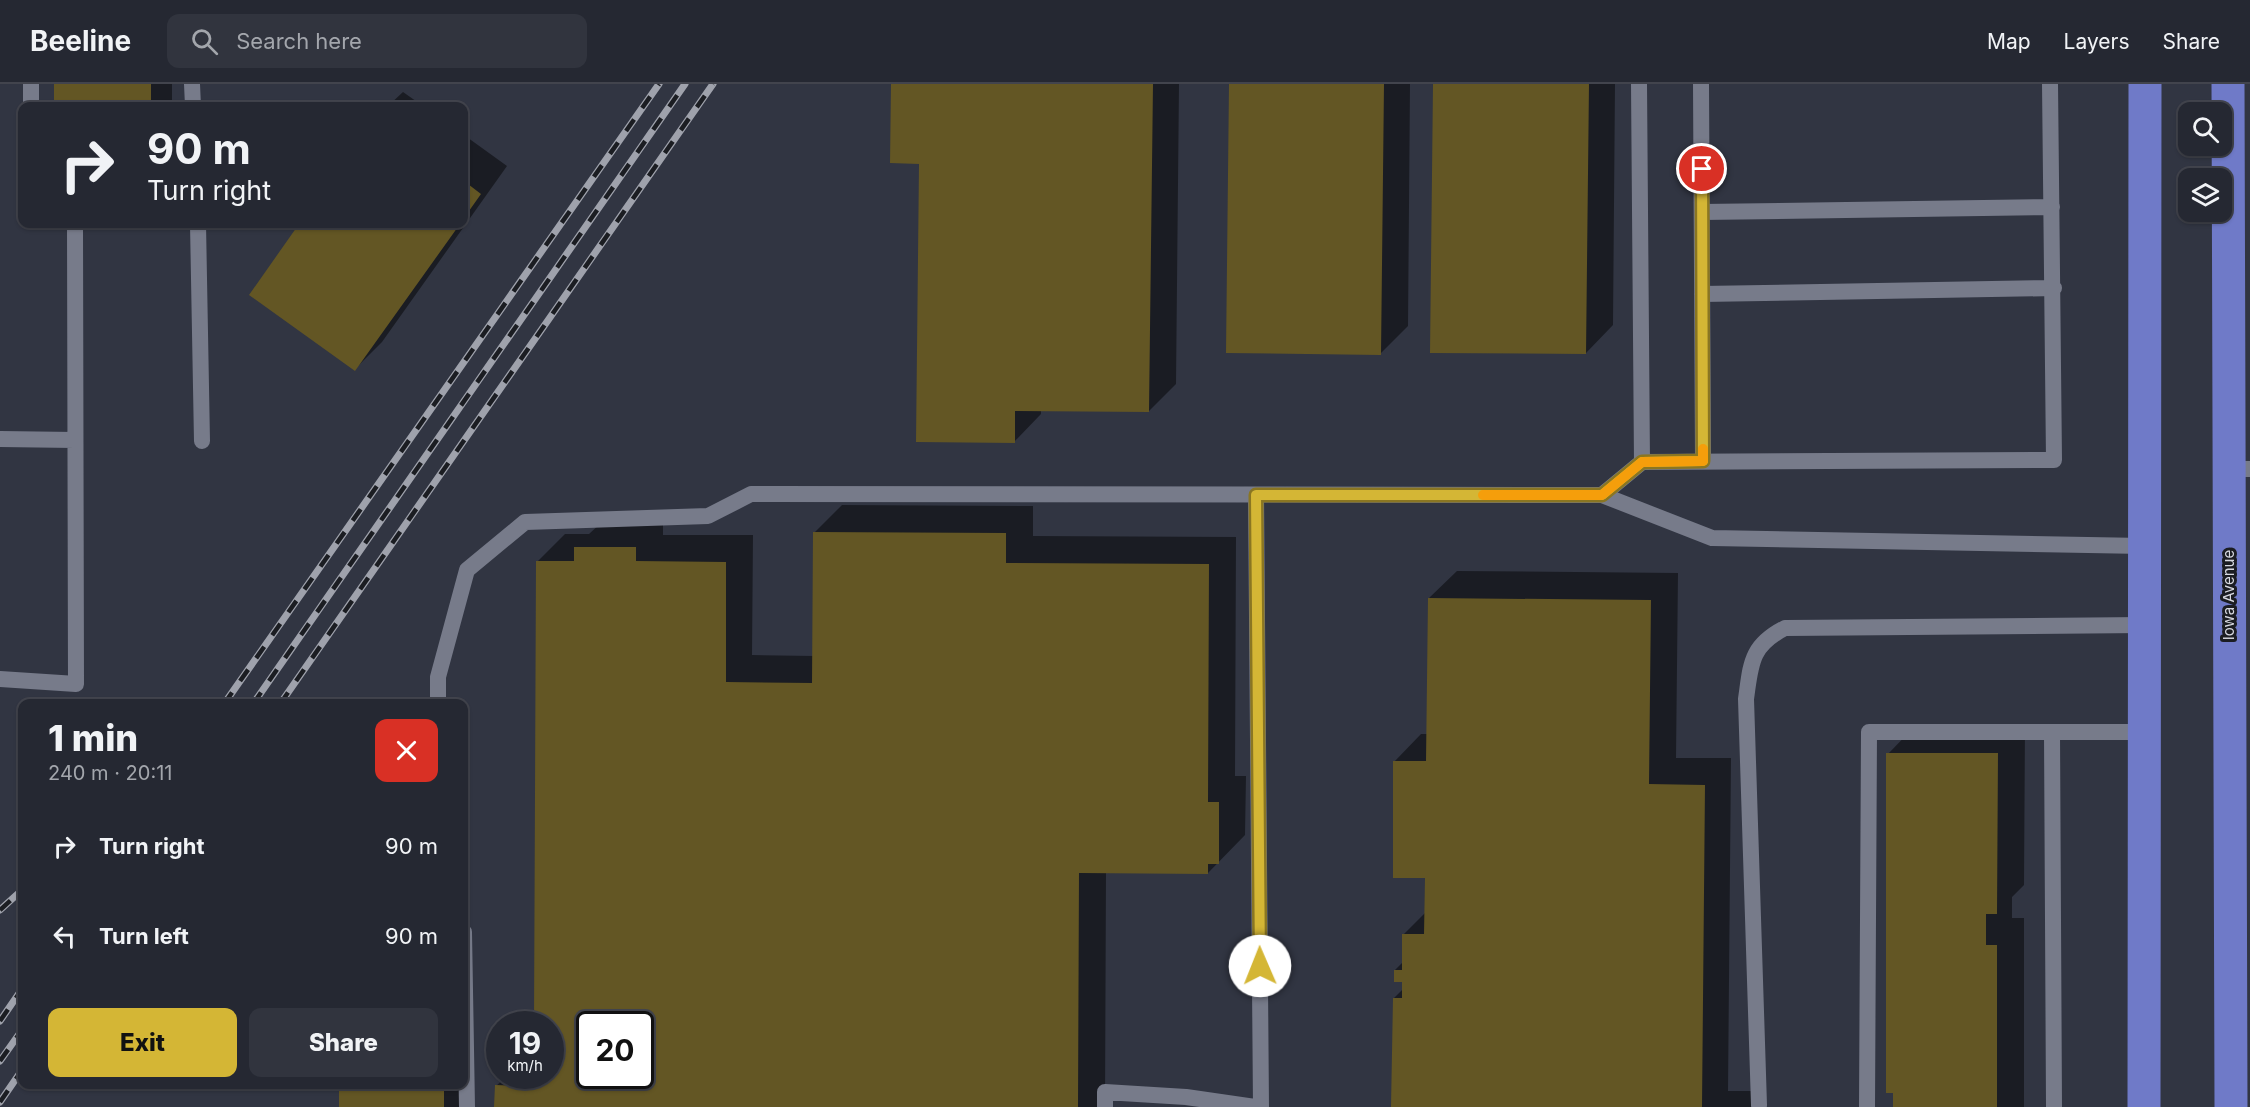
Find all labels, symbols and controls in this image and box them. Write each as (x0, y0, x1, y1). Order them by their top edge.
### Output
search box (167, 14, 587, 68)
text: Beeline (30, 24, 131, 58)
icon: search (188, 25, 221, 58)
text: Search here (236, 28, 362, 54)
text: Map (1987, 29, 2031, 54)
text: Layers (2064, 29, 2130, 54)
text: Share (2163, 29, 2220, 54)
map controls (2178, 102, 2232, 222)
button: search (2178, 102, 2232, 156)
text: 90 m (147, 123, 251, 174)
icon: right (48, 126, 126, 204)
pin (1676, 143, 1727, 194)
icon: arrive (1685, 152, 1718, 185)
button: layers (2178, 168, 2232, 222)
text: Turn right (147, 174, 271, 207)
street label: Iowa Avenue (2219, 550, 2238, 640)
text: 1 min (48, 716, 138, 760)
button: close (375, 719, 438, 782)
text: 240 m · 20:11 (48, 761, 172, 785)
icon: right (48, 830, 81, 863)
text: Turn right (99, 833, 205, 859)
text: 90 m (385, 833, 438, 859)
icon: left (48, 920, 81, 953)
text: Turn left (99, 923, 189, 949)
text: 90 m (385, 923, 438, 949)
position arrow (1228, 934, 1292, 998)
button: Exit (48, 1008, 237, 1077)
button: Share (249, 1008, 438, 1077)
speed limit sign: 20 (576, 1011, 654, 1089)
text: 19 (509, 1025, 541, 1061)
text: km/h (507, 1056, 543, 1075)

